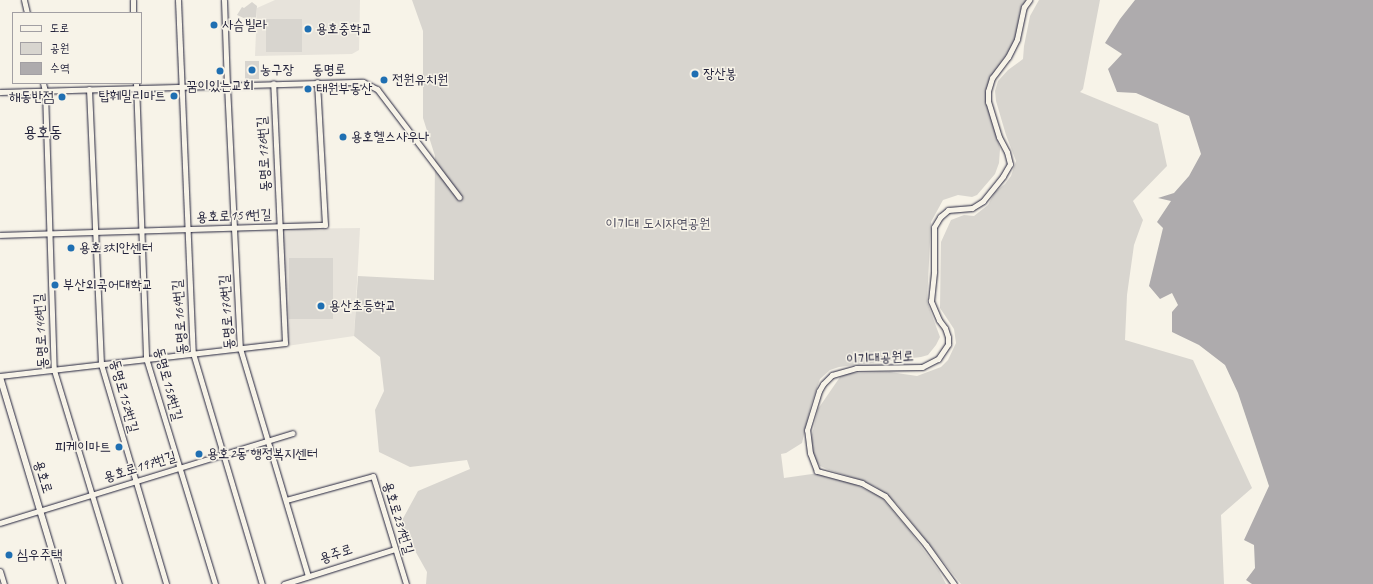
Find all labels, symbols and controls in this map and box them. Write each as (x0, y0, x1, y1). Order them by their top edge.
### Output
legend (12, 12, 142, 84)
place label: 사슴빌라 (222, 17, 267, 33)
text: 도로 (50, 20, 69, 36)
marker: 사슴빌라 (209, 20, 219, 30)
place label: 용호중학교 (316, 21, 372, 37)
marker: 용호중학교 (303, 24, 313, 34)
text: 공원 (50, 40, 69, 56)
text: 수역 (50, 60, 69, 76)
street label: 동명로 (312, 61, 346, 79)
place label: 농구장 (260, 62, 294, 78)
marker: 농구장 (247, 65, 257, 75)
marker: 꿈이있는교회 (215, 66, 225, 76)
place label: 장산봉 (703, 66, 737, 82)
marker: 장산봉 (690, 69, 700, 79)
place label: 전원유치원 (392, 72, 448, 88)
marker: 전원유치원 (379, 75, 389, 85)
place label: 꿈이있는교회 (186, 78, 254, 94)
place label: 태원부동산 (316, 81, 372, 97)
marker: 태원부동산 (303, 84, 313, 94)
place label: 탑훼밀리마트 (98, 88, 166, 104)
place label: 해동반점 (9, 89, 54, 105)
marker: 탑훼밀리마트 (169, 91, 179, 101)
marker: 해동반점 (57, 92, 67, 102)
street label: 동명로176번길 (254, 116, 274, 192)
district label: 용호동 (24, 122, 62, 142)
place label: 용호헬스사우나 (351, 129, 430, 145)
marker: 용호헬스사우나 (338, 132, 348, 142)
street label: 용호로159번길 (196, 206, 272, 226)
park label: 이기대 도시자연공원 (606, 216, 710, 232)
place label: 용호3치안센터 (79, 240, 153, 256)
marker: 용호3치안센터 (66, 243, 76, 253)
street label: 동명로170번길 (216, 274, 238, 350)
place label: 부산외국어대학교 (63, 277, 153, 293)
street label: 동명로164번길 (169, 279, 191, 355)
marker: 부산외국어대학교 (50, 280, 60, 290)
street label: 동명로146번길 (31, 293, 51, 369)
place label: 용산초등학교 (329, 298, 397, 314)
marker: 용산초등학교 (316, 301, 326, 311)
street label: 동명로158번길 (150, 345, 186, 423)
street label: 이기대공원로 (846, 348, 914, 368)
street label: 동명로152번길 (106, 357, 142, 435)
place label: 피케이마트 (55, 439, 111, 455)
marker: 피케이마트 (114, 442, 124, 452)
place label: 용호2동 행정복지센터 (207, 446, 318, 462)
street label: 용호로197번길 (102, 448, 178, 486)
marker: 용호2동 행정복지센터 (194, 449, 204, 459)
street label: 용호로 (30, 458, 56, 496)
street label: 용호로231번길 (379, 480, 417, 556)
street label: 용주로 (317, 541, 355, 567)
place label: 심우주택 (17, 547, 62, 563)
marker: 심우주택 (4, 550, 14, 560)

